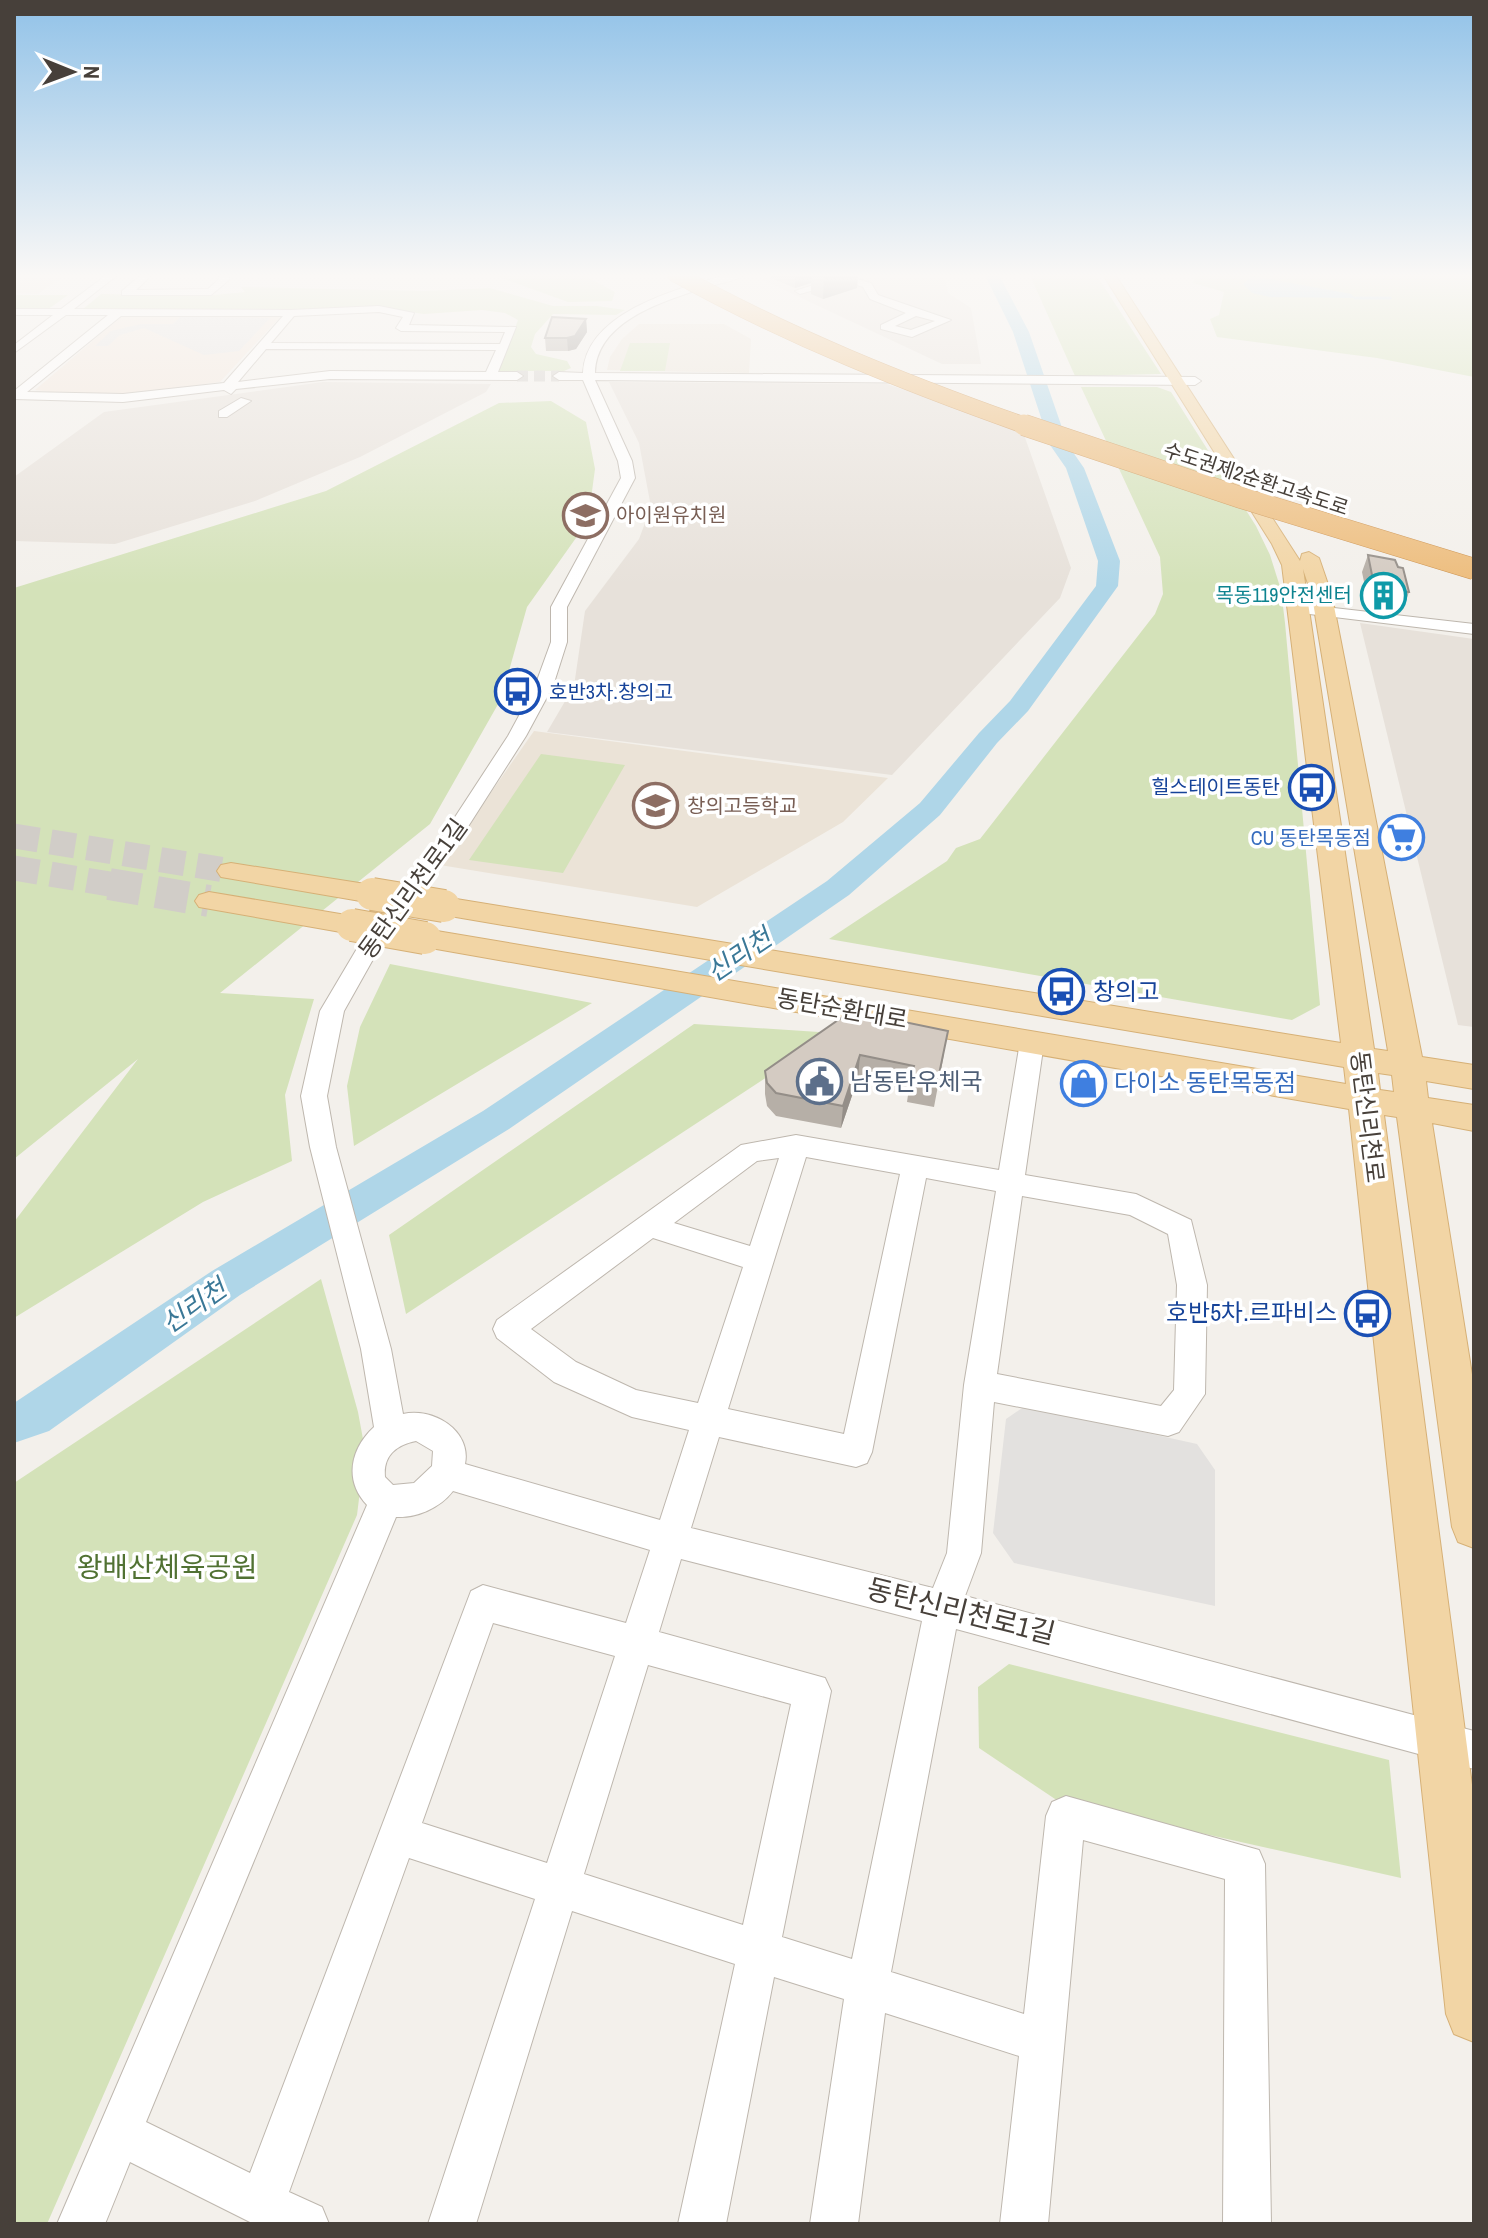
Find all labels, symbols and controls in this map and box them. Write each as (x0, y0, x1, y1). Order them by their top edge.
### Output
north arrow (32, 32, 112, 112)
text: N (77, 66, 107, 79)
street label: 수도권제2순환고속도로 (1160, 436, 1352, 521)
school or university icon: 아이원유치원 (561, 491, 609, 539)
place label: 아이원유치원 (616, 501, 726, 528)
building icon: 목동119안전센터 (1359, 571, 1407, 619)
place label: 목동119안전센터 (1215, 581, 1352, 608)
bus stop icon: 호반3차.창의고 (494, 668, 542, 716)
place label: 호반3차.창의고 (549, 678, 673, 705)
bus stop icon: 힐스테이트동탄 (1287, 763, 1335, 811)
place label: 힐스테이트동탄 (1151, 773, 1280, 800)
school or university icon: 창의고등학교 (632, 782, 680, 830)
place label: 창의고등학교 (687, 792, 797, 819)
street label: 동탄신리천로1길 (351, 812, 474, 965)
supermarket icon: CU 동탄목동점 (1378, 814, 1426, 862)
place label: CU 동탄목동점 (1251, 824, 1371, 851)
water label: 신리천 (699, 918, 781, 989)
bus stop icon: 창의고 (1038, 968, 1086, 1016)
place label: 창의고 (1093, 975, 1159, 1007)
street label: 동탄순환대로 (774, 981, 910, 1035)
street label: 동탄신리천로 (1344, 1049, 1392, 1185)
public building icon: 남동탄우체국 (795, 1058, 843, 1106)
shop icon: 다이소 동탄목동점 (1059, 1059, 1107, 1107)
place label: 남동탄우체국 (850, 1065, 982, 1097)
place label: 다이소 동탄목동점 (1114, 1066, 1296, 1098)
water label: 신리천 (154, 1269, 236, 1341)
bus stop icon: 호반5차.르파비스 (1344, 1289, 1392, 1337)
place label: 호반5차.르파비스 (1166, 1296, 1337, 1328)
park label: 왕배산체육공원 (77, 1548, 257, 1586)
street label: 동탄신리천로1길 (863, 1569, 1059, 1653)

